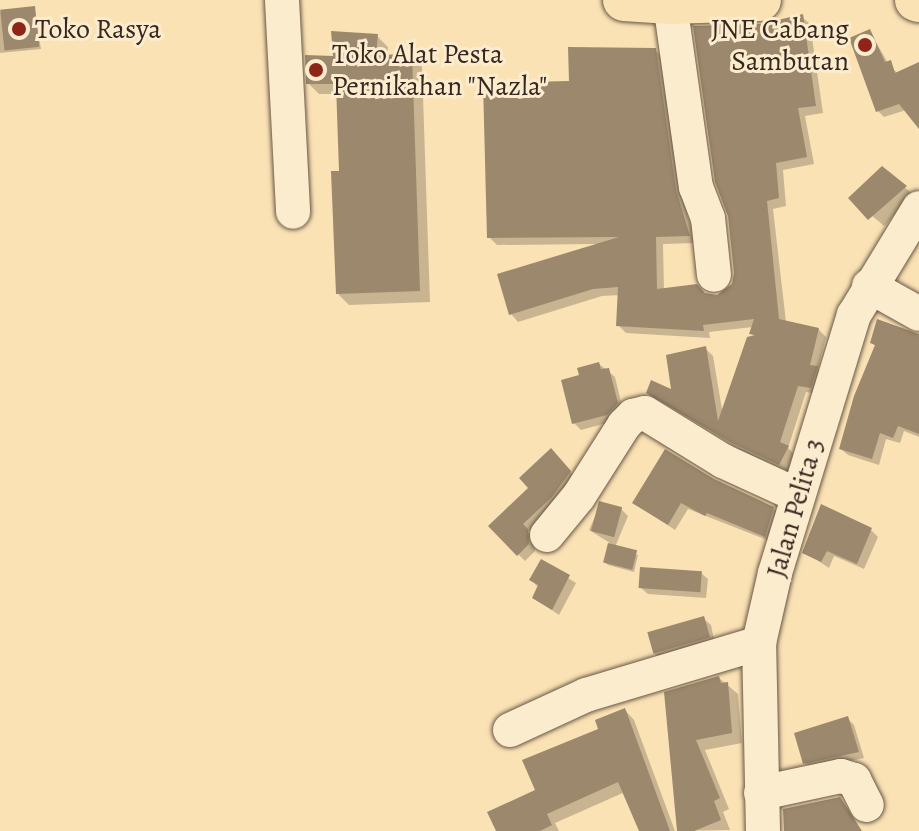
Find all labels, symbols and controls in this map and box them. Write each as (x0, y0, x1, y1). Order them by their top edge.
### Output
place label: Toko Rasya (35, 12, 161, 46)
place label: JNE Cabang Sambutan (711, 12, 849, 78)
marker: Toko Rasya (10, 20, 28, 38)
marker: JNE Cabang Sambutan (856, 36, 874, 54)
place label: Toko Alat Pesta Pernikahan "Nazla" (332, 37, 548, 103)
marker: Toko Alat Pesta Pernikahan "Nazla" (307, 61, 325, 79)
street label: Jalan Pelita 3 (759, 435, 831, 581)

